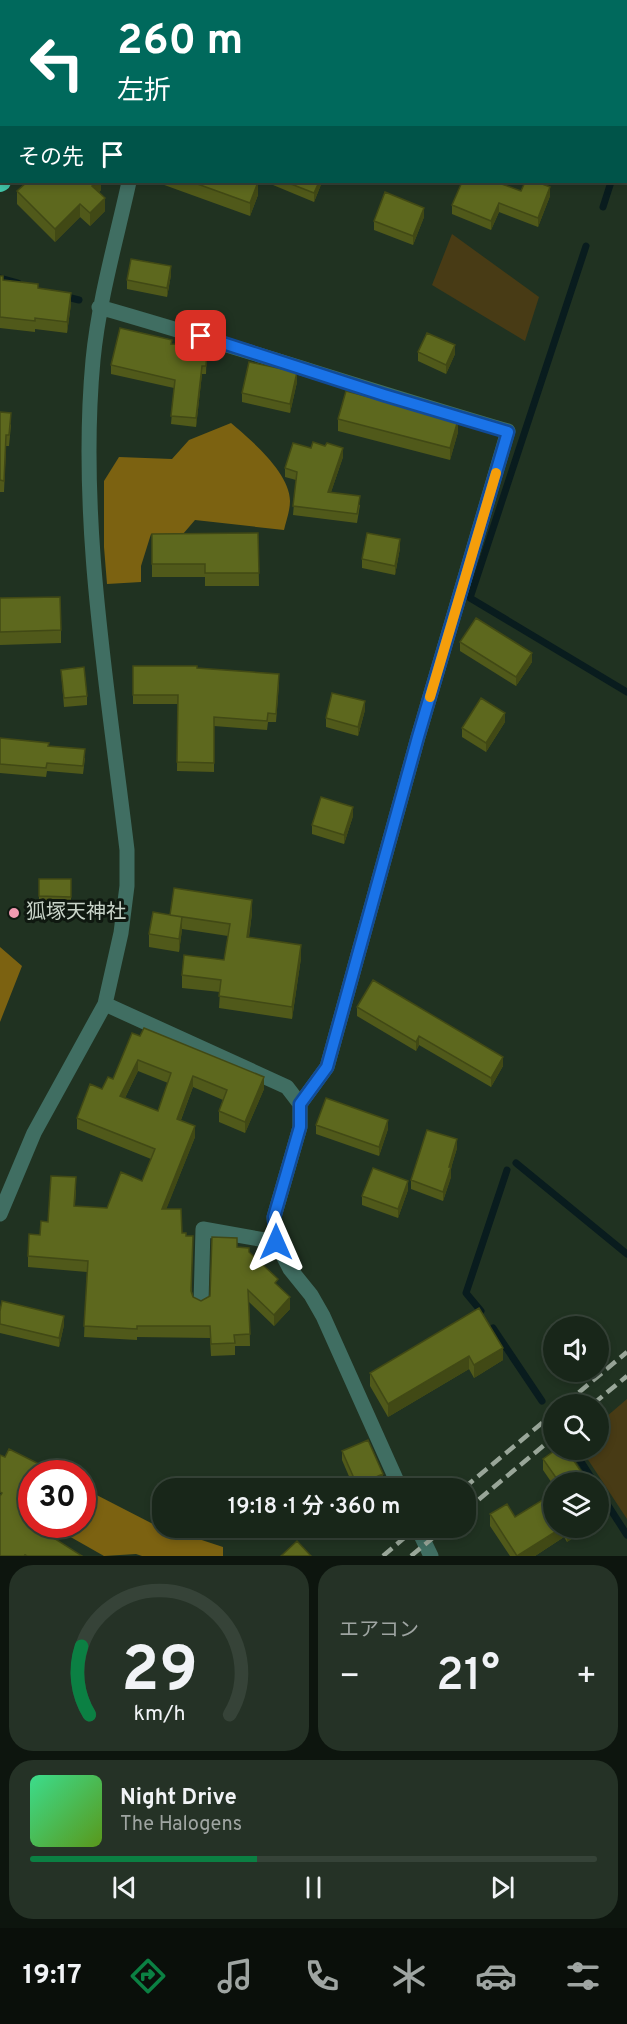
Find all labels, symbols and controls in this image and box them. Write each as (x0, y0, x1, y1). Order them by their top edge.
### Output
text: 260 m (117, 16, 243, 69)
icon: left (18, 24, 96, 102)
text: 左折 (117, 75, 171, 109)
icon: arrive (96, 138, 129, 171)
text: その先 (18, 145, 84, 172)
pin (175, 310, 226, 361)
icon: arrive (184, 319, 217, 352)
place label: 狐塚天神社 (26, 900, 126, 926)
marker: 狐塚天神社 (7, 906, 21, 920)
position arrow (244, 1210, 308, 1274)
map controls (543, 1316, 609, 1538)
button: sound (543, 1316, 609, 1382)
button: search (543, 1394, 609, 1460)
speed limit sign: 30 (18, 1460, 96, 1538)
button: layers (543, 1472, 609, 1538)
text: 19:18 · 1 分 · 360 m (228, 1494, 400, 1521)
text: エアコン (339, 1618, 419, 1644)
text: 29 (121, 1634, 197, 1713)
text: 21° (436, 1649, 500, 1706)
text: − (339, 1657, 360, 1699)
text: + (576, 1657, 597, 1699)
text: km/h (133, 1701, 185, 1728)
text: Night Drive (120, 1785, 237, 1812)
text: The Halogens (120, 1812, 242, 1838)
icon: previous (108, 1871, 141, 1904)
icon: pause (297, 1871, 330, 1904)
icon: next (486, 1871, 519, 1904)
icon: directions (127, 1955, 169, 1997)
icon: music (214, 1955, 256, 1997)
icon: phone (301, 1955, 343, 1997)
icon: climate (388, 1955, 430, 1997)
icon: car (475, 1955, 517, 1997)
icon: filters (562, 1955, 604, 1997)
text: 19:17 (23, 1959, 82, 1993)

